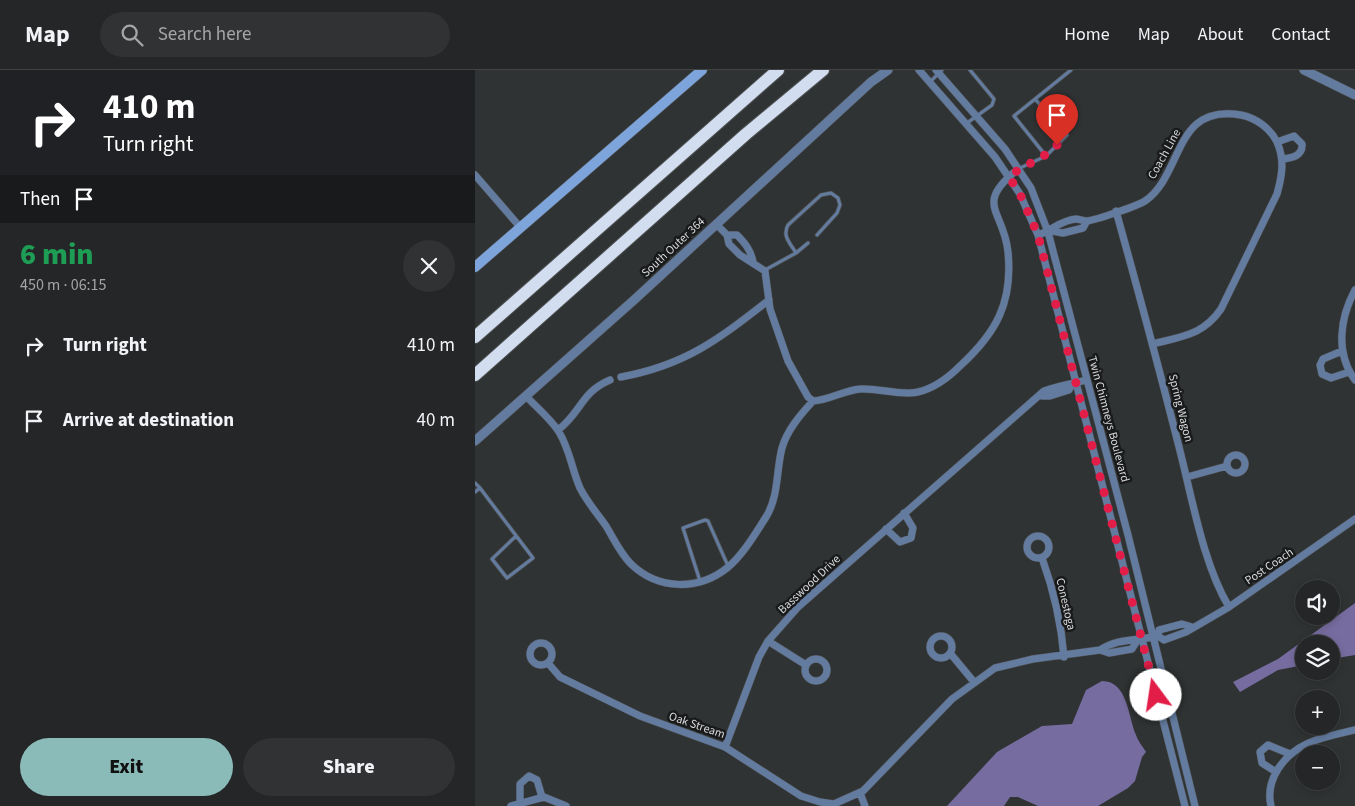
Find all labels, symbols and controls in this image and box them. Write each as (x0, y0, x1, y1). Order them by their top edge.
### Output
search box (100, 12, 450, 57)
text: Map (25, 17, 70, 52)
icon: search (118, 21, 146, 49)
text: Search here (158, 21, 251, 48)
text: Home (1064, 22, 1110, 47)
text: Map (1138, 22, 1170, 47)
text: About (1198, 22, 1243, 47)
text: Contact (1271, 22, 1330, 47)
text: 410 m (103, 82, 195, 132)
icon: right (20, 90, 85, 155)
pin (1036, 94, 1078, 145)
icon: arrive (1043, 101, 1071, 129)
street label: Coach Line (1144, 126, 1185, 182)
text: Turn right (103, 128, 193, 160)
icon: arrive (70, 185, 98, 213)
text: Then (20, 186, 60, 213)
street label: South Outer 364 (638, 213, 709, 281)
text: 6 min (20, 233, 94, 276)
button: close (403, 240, 455, 292)
text: 450 m · 06:15 (20, 274, 107, 296)
icon: right (20, 332, 48, 360)
text: Turn right (63, 332, 147, 359)
text: 410 m (407, 332, 455, 359)
street label: Twin Chimneys Boulevard (1084, 354, 1134, 484)
street label: Spring Wagon (1164, 372, 1197, 444)
icon: arrive (20, 407, 48, 435)
text: Arrive at destination (63, 407, 234, 434)
text: 40 m (417, 407, 455, 434)
street label: Post Coach (1242, 544, 1297, 589)
street label: Basswood Drive (774, 551, 844, 618)
street label: Conestoga (1051, 576, 1080, 632)
map controls (1295, 580, 1340, 790)
button: sound (1295, 580, 1340, 625)
button: layers (1295, 635, 1340, 680)
position arrow (1129, 668, 1181, 720)
button: + (1295, 690, 1340, 735)
street label: Oak Stream (666, 708, 727, 743)
button: Exit (20, 738, 233, 796)
button: Share (243, 738, 455, 796)
button: − (1295, 745, 1340, 790)

